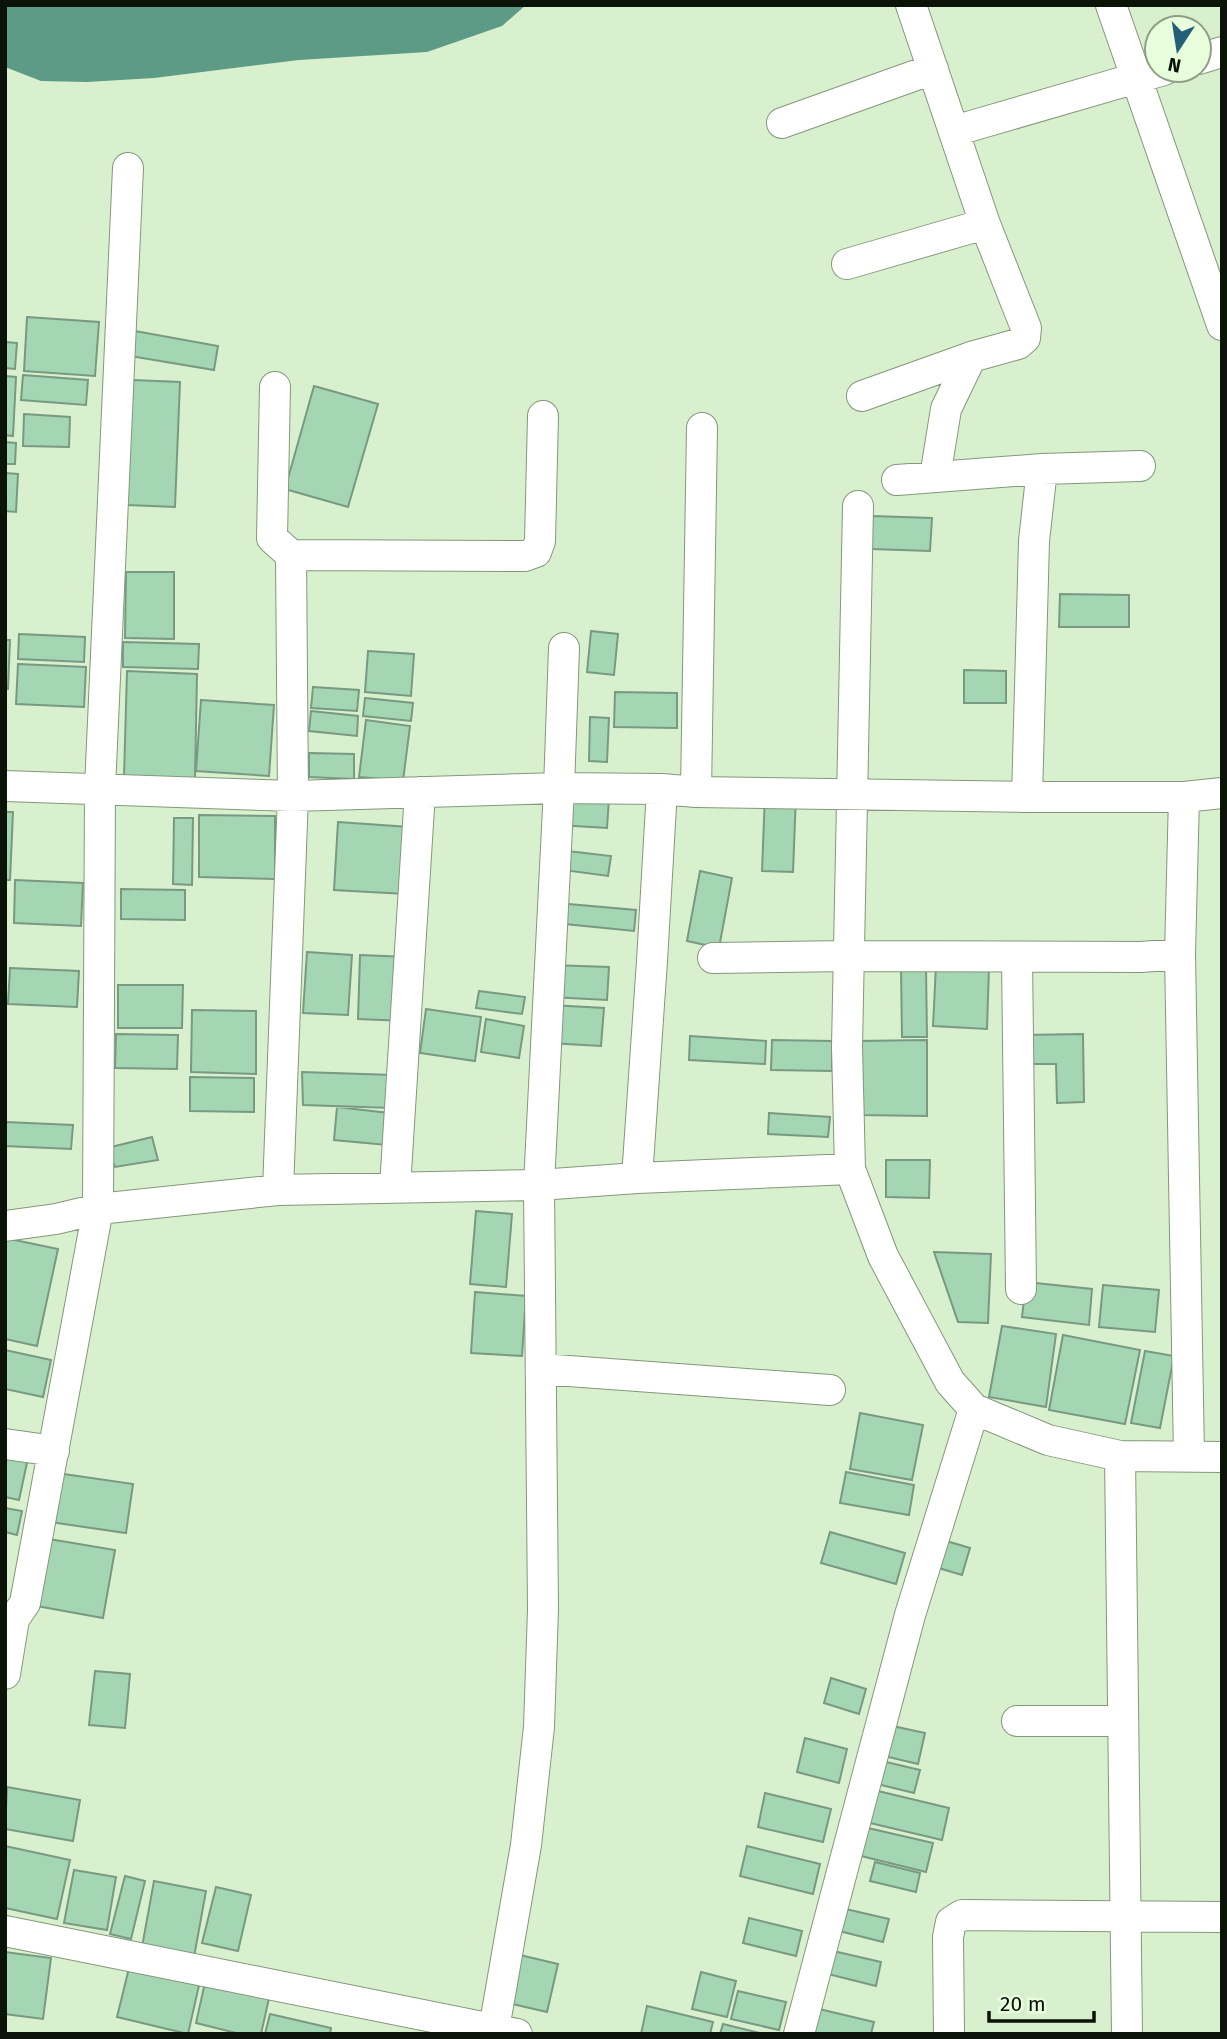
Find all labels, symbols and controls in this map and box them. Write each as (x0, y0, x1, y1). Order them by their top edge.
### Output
north arrow (1143, 14, 1213, 84)
text: N (1166, 53, 1183, 78)
scale bar (989, 1980, 1094, 2024)
text: 20 m (1000, 1991, 1046, 2017)

